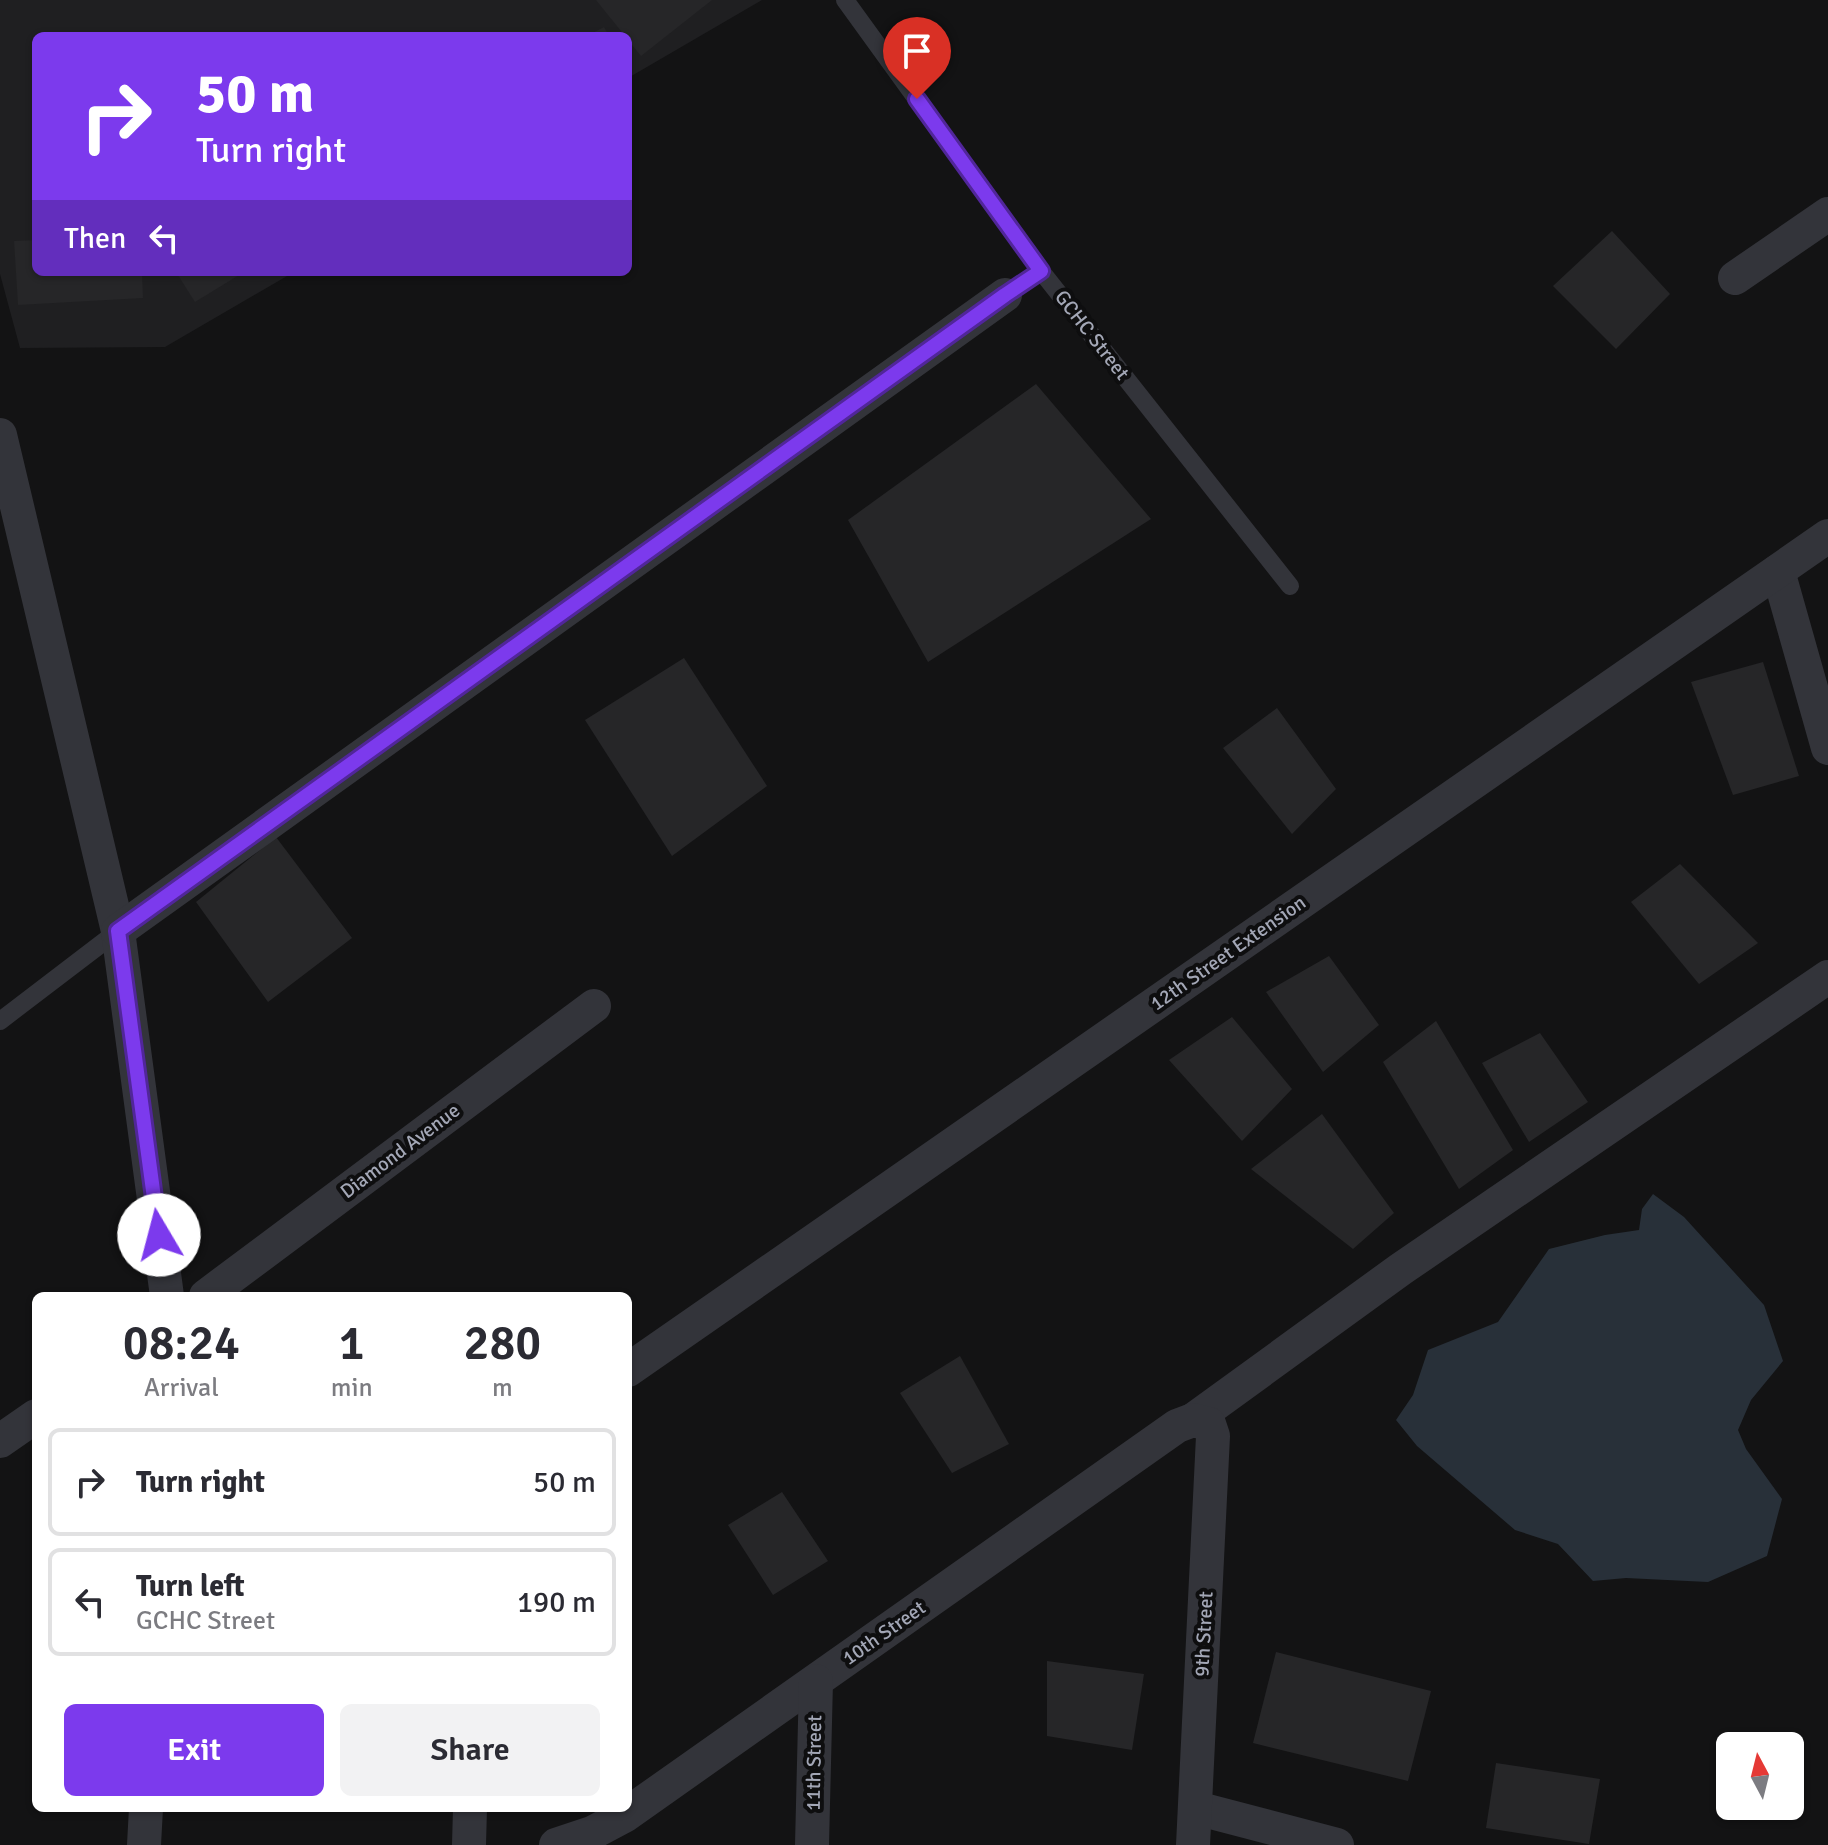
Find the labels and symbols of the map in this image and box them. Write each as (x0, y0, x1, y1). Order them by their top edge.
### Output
pin (883, 17, 951, 99)
street label: GCHC Street (1049, 285, 1135, 385)
street label: 12th Street Extension (1145, 890, 1311, 1016)
street label: Diamond Avenue (335, 1098, 465, 1204)
position arrow (117, 1193, 201, 1277)
street label: 9th Street (1189, 1591, 1219, 1677)
street label: 10th Street (838, 1595, 930, 1671)
street label: 11th Street (801, 1715, 827, 1811)
north arrow (1716, 1732, 1804, 1820)

